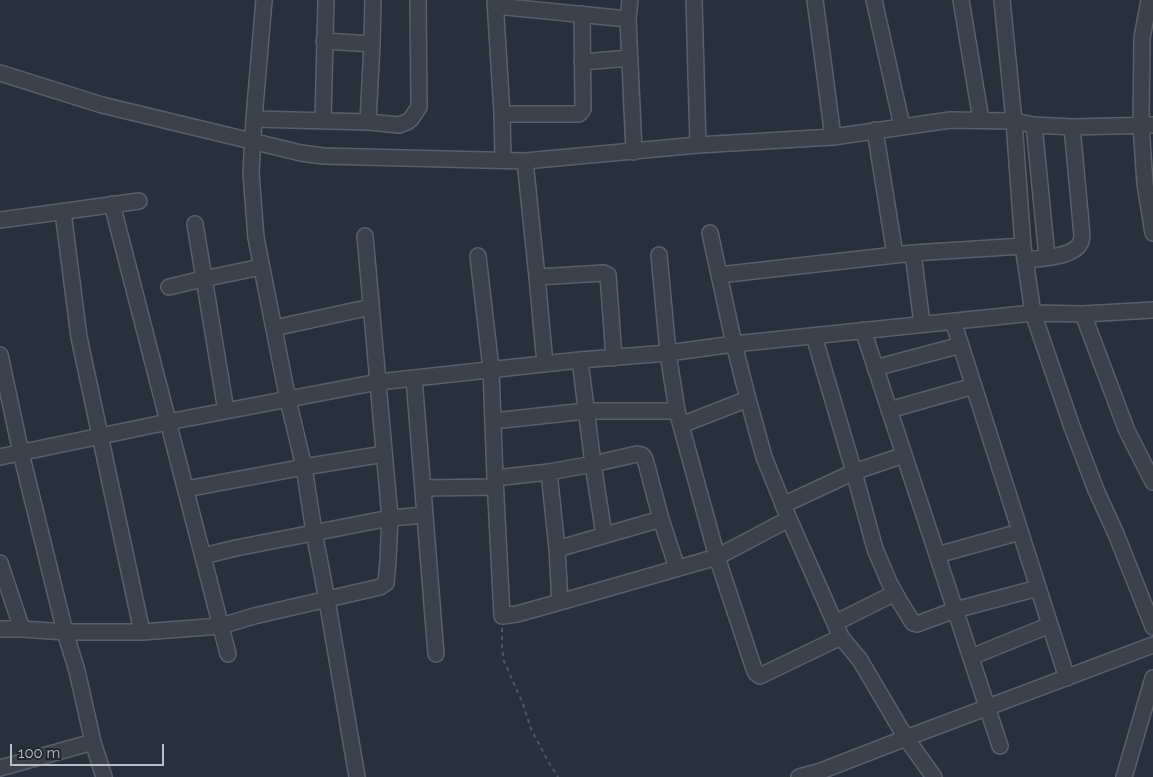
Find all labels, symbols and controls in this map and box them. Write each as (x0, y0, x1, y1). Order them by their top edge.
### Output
scale bar (12, 734, 166, 766)
text: 100 m (18, 744, 60, 762)

